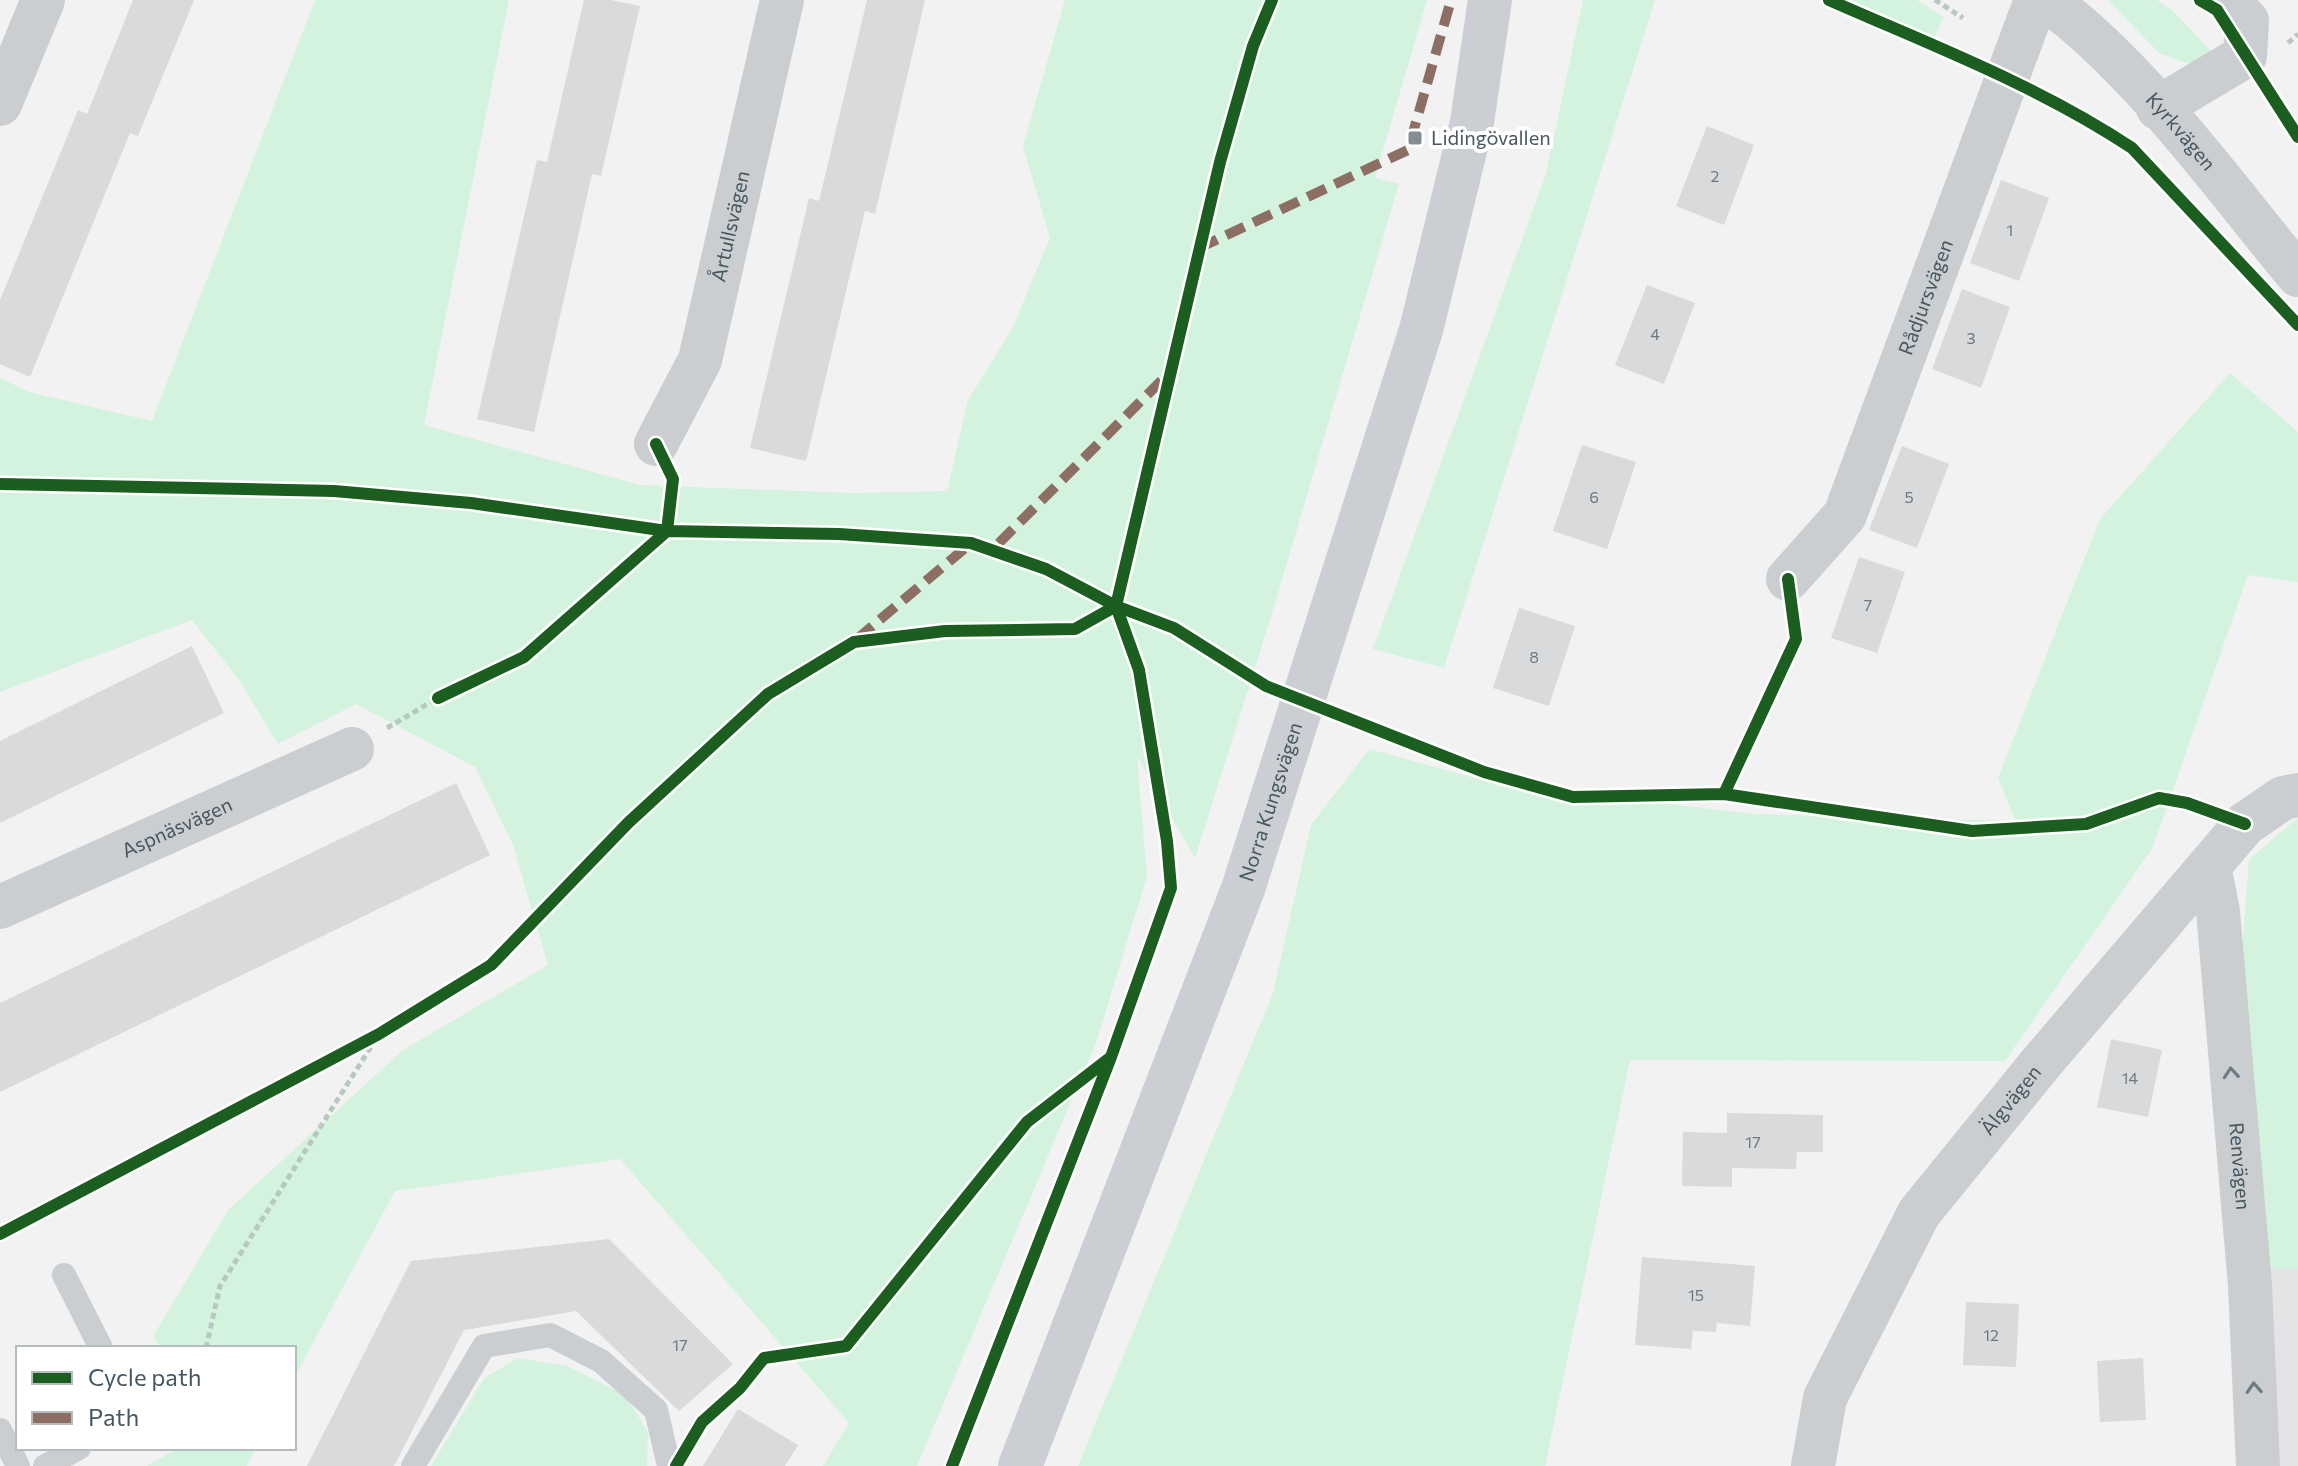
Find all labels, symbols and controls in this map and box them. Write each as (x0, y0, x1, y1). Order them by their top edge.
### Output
street label: Kyrkvägen (2141, 87, 2221, 175)
place label: Lidingövallen (1431, 125, 1551, 149)
marker: Lidingövallen (1406, 129, 1424, 147)
house number: 2 (1711, 166, 1720, 185)
street label: Årtullsvägen (705, 168, 754, 284)
house number: 1 (2007, 220, 2013, 239)
street label: Rådjursvägen (1893, 236, 1957, 358)
house number: 4 (1650, 324, 1660, 343)
house number: 3 (1966, 328, 1976, 347)
house number: 6 (1589, 487, 1599, 506)
house number: 5 (1904, 487, 1914, 506)
house number: 7 (1864, 595, 1872, 614)
house number: 8 (1529, 647, 1539, 666)
street label: Norra Kungsvägen (1233, 719, 1306, 884)
street label: Aspnäsvägen (118, 791, 236, 862)
street label: Älgvägen (1975, 1060, 2045, 1139)
one-way arrow (2223, 1066, 2240, 1079)
house number: 14 (2122, 1068, 2139, 1087)
street label: Renvägen (2225, 1121, 2256, 1211)
house number: 17 (1745, 1132, 1761, 1151)
house number: 15 (1688, 1285, 1704, 1304)
house number: 12 (1983, 1325, 1999, 1344)
house number: 17 (672, 1335, 688, 1354)
legend (16, 1346, 296, 1450)
text: Cycle path (88, 1362, 202, 1391)
one-way arrow (2246, 1381, 2263, 1394)
text: Path (88, 1402, 139, 1431)

